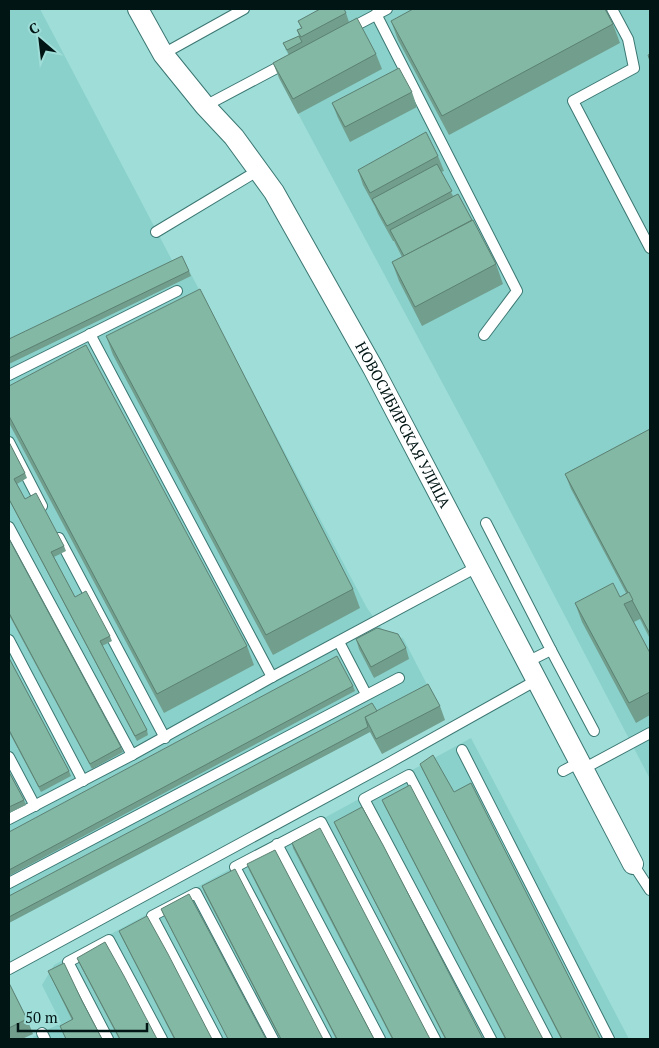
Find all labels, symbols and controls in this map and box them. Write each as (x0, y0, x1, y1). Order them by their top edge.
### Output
north arrow (15, 15, 65, 65)
text: С (25, 18, 42, 39)
street label: НОВОСИБИРСКАЯ УЛИЦА (351, 338, 456, 512)
scale bar (18, 1000, 146, 1032)
text: 50 m (25, 1007, 58, 1027)

